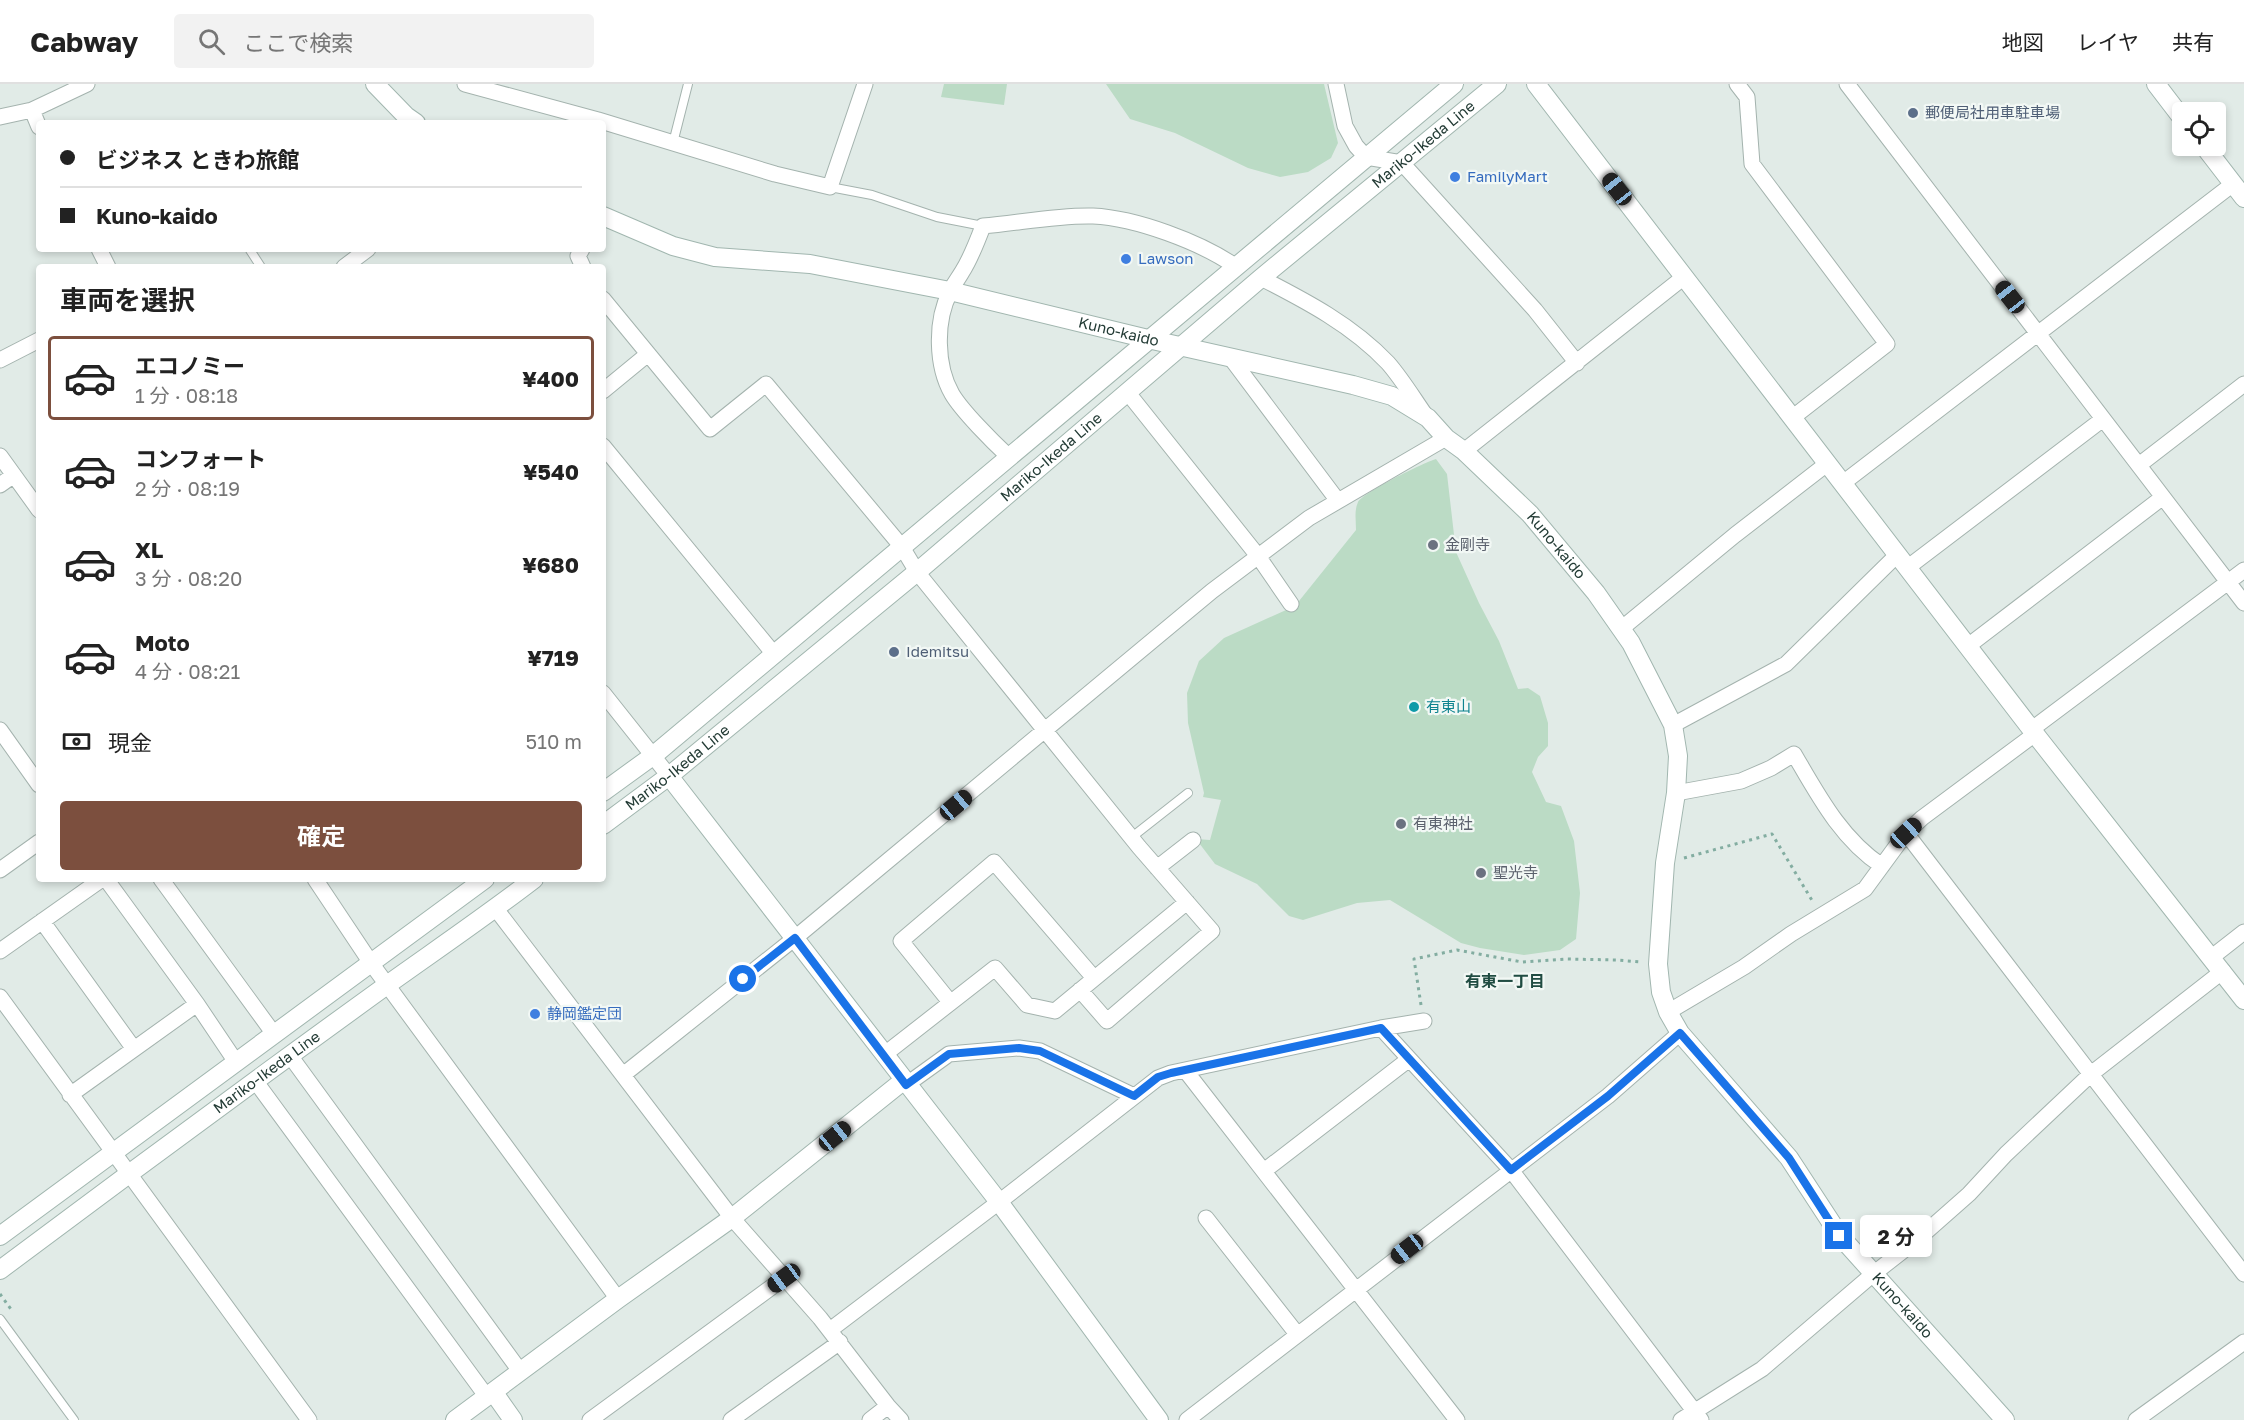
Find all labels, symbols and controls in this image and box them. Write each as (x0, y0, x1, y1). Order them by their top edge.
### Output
search box (174, 14, 594, 68)
text: Cabway (30, 25, 138, 58)
icon: search (195, 25, 228, 58)
text: ここで検索 (243, 29, 353, 56)
text: 地図 (2002, 29, 2044, 55)
text: レイヤ (2077, 29, 2139, 55)
text: 共有 (2172, 29, 2214, 55)
street label: Mariko-Ikeda Line (1368, 96, 1478, 191)
map controls (2172, 102, 2226, 156)
button: locate (2172, 102, 2226, 156)
place label: 郵便局社用車駐車場 (1925, 103, 2060, 121)
marker: 郵便局社用車駐車場 (1906, 106, 1920, 120)
text: ビジネス ときわ旅館 (96, 146, 300, 173)
place label: FamilyMart (1467, 167, 1548, 185)
car (1599, 169, 1635, 209)
marker: FamilyMart (1448, 170, 1462, 184)
text: Kuno-kaido (96, 202, 218, 229)
place label: Lawson (1138, 249, 1193, 267)
marker: Lawson (1119, 252, 1133, 266)
car (1992, 277, 2028, 317)
text: 車両を選択 (60, 284, 195, 316)
street label: Kuno-kaido (1077, 312, 1161, 349)
icon: car (63, 351, 117, 405)
text: エコノミー (135, 352, 245, 379)
text: ¥400 (522, 365, 579, 392)
text: 1 分 · 08:18 (135, 383, 238, 407)
street label: Mariko-Ikeda Line (996, 408, 1105, 505)
icon: car (63, 444, 117, 498)
text: コンフォート (135, 445, 266, 472)
text: ¥540 (523, 458, 579, 485)
text: 2 分 · 08:19 (135, 476, 240, 500)
street label: Kuno-kaido (1524, 507, 1590, 582)
place label: 金剛寺 (1445, 535, 1490, 553)
text: XL (135, 536, 163, 563)
icon: car (63, 537, 117, 591)
marker: 金剛寺 (1426, 538, 1440, 552)
text: ¥680 (522, 551, 579, 578)
text: 3 分 · 08:20 (135, 566, 242, 590)
text: Moto (135, 629, 190, 656)
icon: car (63, 630, 117, 684)
place label: Idemitsu (906, 642, 969, 660)
text: ¥719 (527, 644, 579, 671)
marker: Idemitsu (887, 645, 901, 659)
text: 4 分 · 08:21 (135, 659, 240, 683)
place label: 有東山 (1426, 697, 1471, 715)
marker: 有東山 (1407, 700, 1421, 714)
street label: Mariko-Ikeda Line (621, 720, 733, 813)
icon: cash (60, 725, 93, 758)
text: 現金 (108, 729, 152, 756)
text: 510 m (526, 729, 582, 753)
car (936, 787, 976, 823)
button: 確定 (60, 801, 582, 870)
place label: 有東神社 (1413, 814, 1473, 832)
car (1887, 814, 1925, 852)
marker: 有東神社 (1394, 817, 1408, 831)
place label: 聖光寺 (1493, 863, 1538, 881)
marker: 聖光寺 (1474, 866, 1488, 880)
route start (729, 965, 756, 992)
district label: 有東一丁目 (1465, 971, 1545, 991)
place label: 静岡鑑定団 (547, 1004, 622, 1022)
marker: 静岡鑑定団 (528, 1007, 542, 1021)
street label: Mariko-Ikeda Line (209, 1027, 323, 1117)
car (815, 1118, 855, 1154)
callout: 2 分 (1860, 1215, 1932, 1257)
route end (1825, 1222, 1852, 1249)
text: 2 分 (1877, 1224, 1915, 1248)
car (1387, 1231, 1427, 1267)
car (764, 1260, 804, 1296)
street label: Kuno-kaido (1869, 1268, 1937, 1342)

